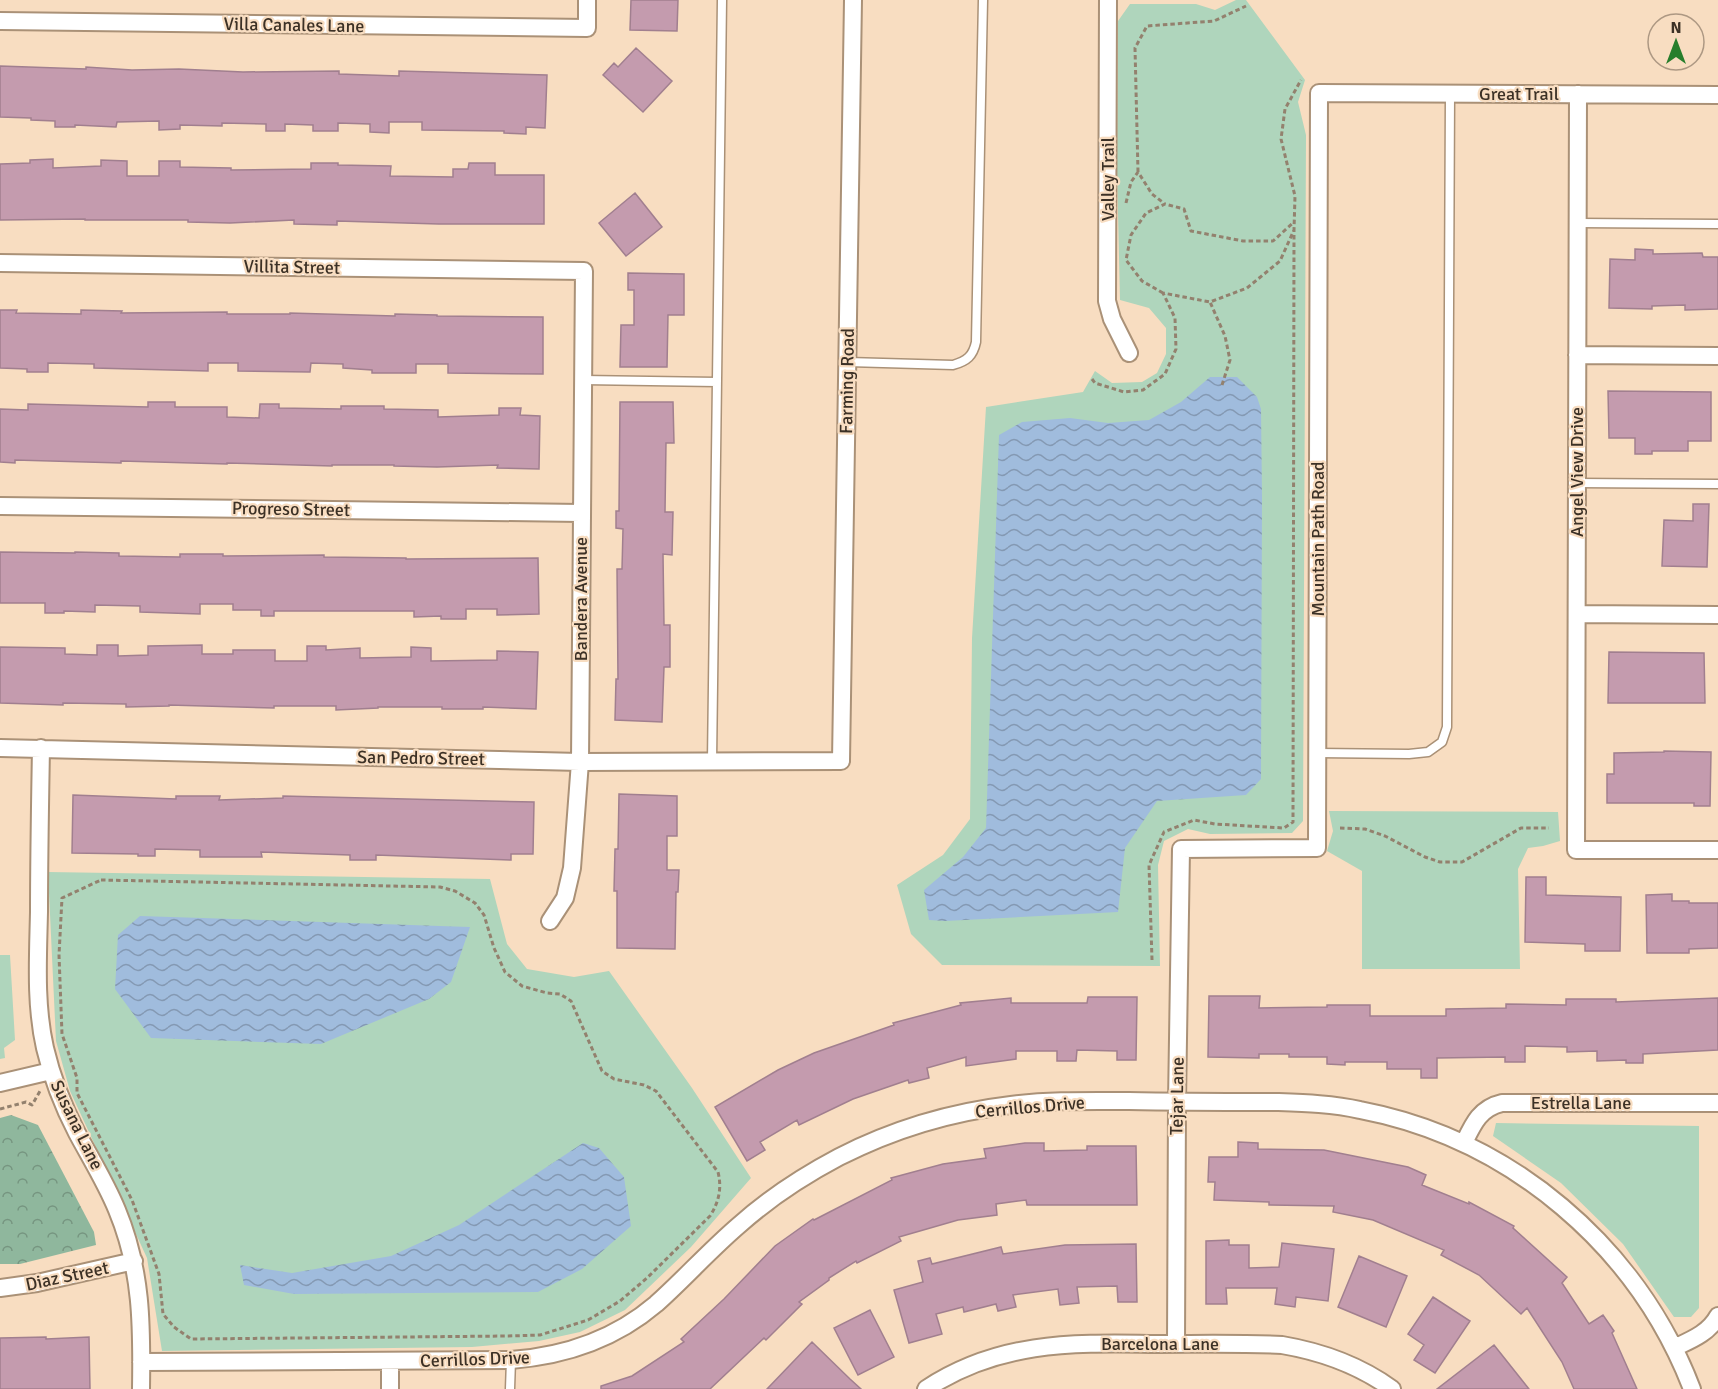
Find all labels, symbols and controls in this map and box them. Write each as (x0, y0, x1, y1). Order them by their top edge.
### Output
north arrow (1646, 12, 1706, 72)
street label: Villa Canales Lane (223, 13, 365, 37)
text: N (1670, 18, 1682, 38)
street label: Great Trail (1479, 83, 1559, 105)
street label: Valley Trail (1097, 137, 1119, 221)
street label: Villita Street (244, 255, 340, 279)
street label: Farming Road (835, 328, 859, 434)
street label: Angel View Drive (1566, 407, 1588, 537)
street label: Mountain Path Road (1307, 461, 1329, 617)
street label: Progreso Street (232, 497, 350, 521)
street label: Bandera Avenue (570, 537, 592, 661)
street label: San Pedro Street (357, 746, 485, 770)
street label: Tejar Lane (1165, 1057, 1189, 1135)
street label: Susana Lane (46, 1077, 108, 1173)
street label: Cerrillos Drive (974, 1091, 1086, 1123)
street label: Estrella Lane (1531, 1092, 1631, 1114)
street label: Diaz Street (23, 1256, 111, 1296)
street label: Barcelona Lane (1101, 1333, 1219, 1355)
street label: Cerrillos Drive (420, 1346, 530, 1372)

